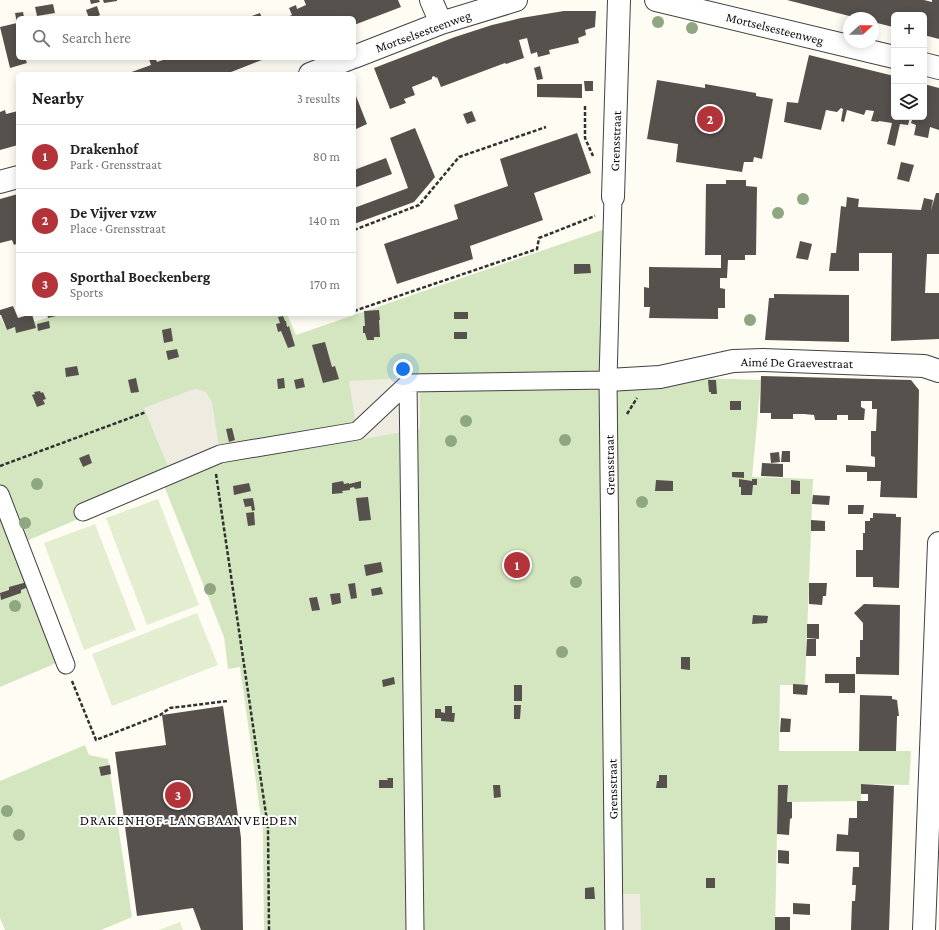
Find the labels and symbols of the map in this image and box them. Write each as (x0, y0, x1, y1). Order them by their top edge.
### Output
street label: Mortselsesteenweg (374, 7, 473, 56)
street label: Mortselsesteenweg (724, 9, 826, 48)
north arrow (843, 12, 879, 48)
pin: 2 (697, 104, 723, 134)
street label: Grensstraat (607, 110, 624, 172)
street label: Aimé De Graevestraat (741, 354, 854, 371)
your location (393, 359, 413, 379)
street label: Grensstraat (601, 434, 618, 495)
pin: 1 (504, 550, 530, 580)
street label: Grensstraat (604, 758, 621, 819)
pin: 3 (165, 780, 191, 810)
district label: DRAKENHOF-LANGBAANVELDEN (80, 812, 298, 828)

